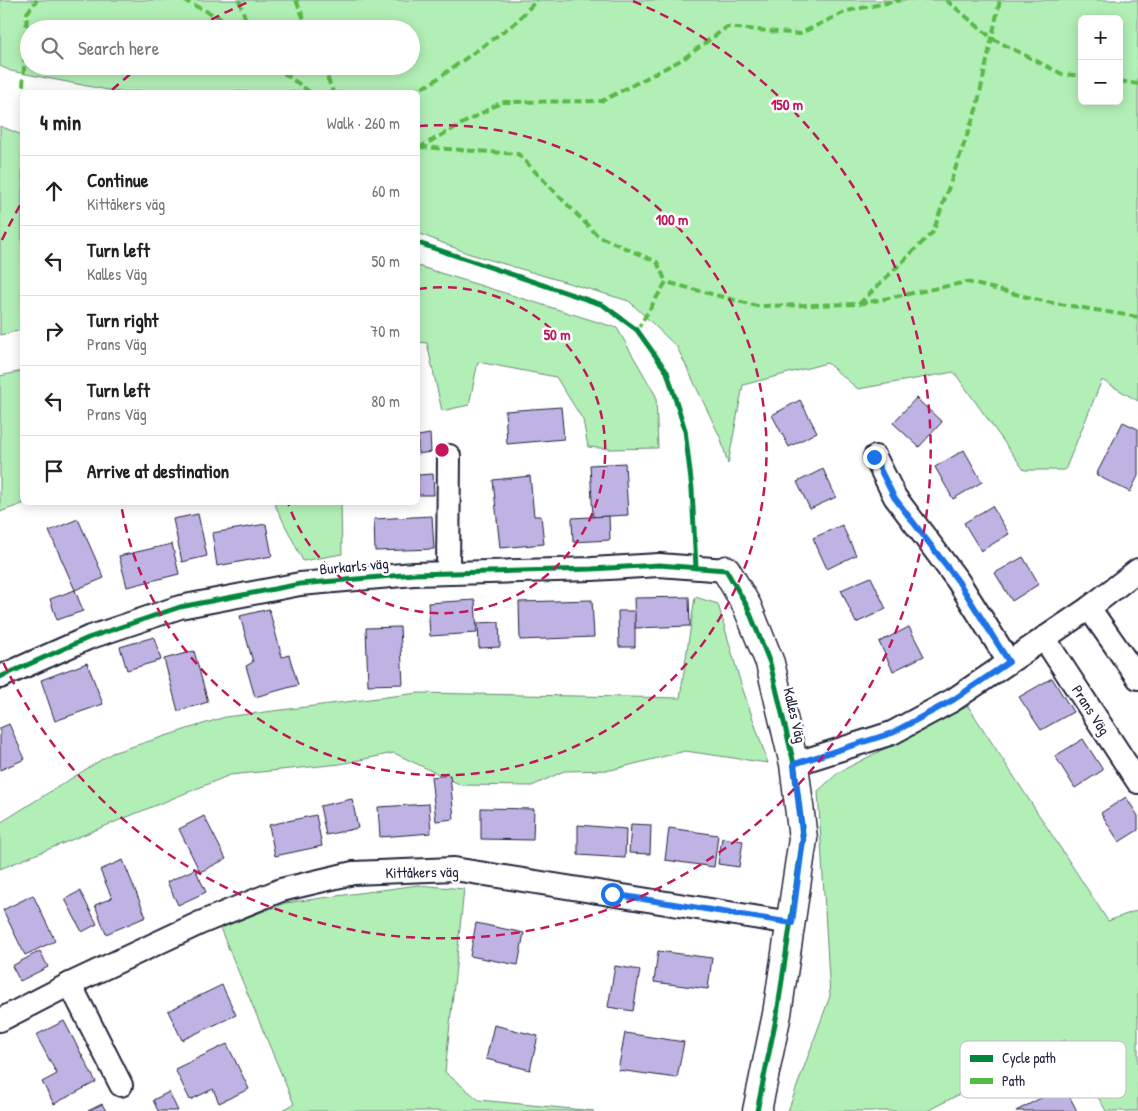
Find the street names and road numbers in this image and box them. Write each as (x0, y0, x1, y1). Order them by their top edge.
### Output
street label: Burkarls väg (319, 553, 390, 579)
street label: Prans Väg (1067, 681, 1115, 739)
street label: Kalles Väg (778, 685, 812, 745)
street label: Kittåkers väg (385, 861, 459, 883)

